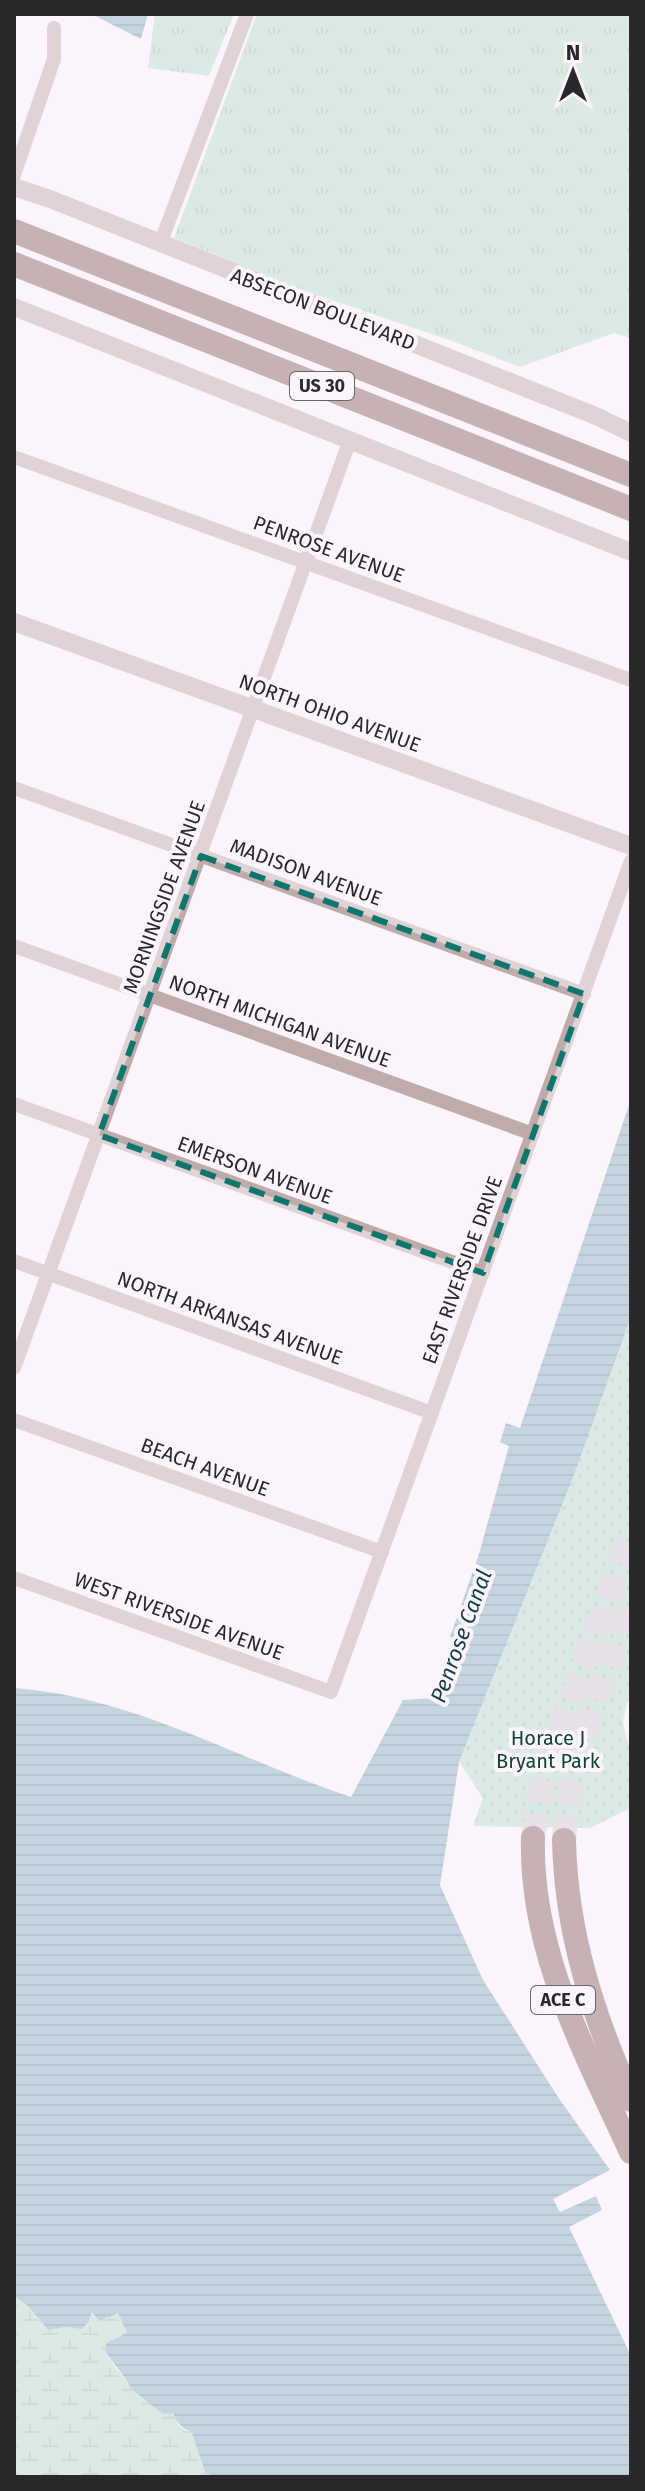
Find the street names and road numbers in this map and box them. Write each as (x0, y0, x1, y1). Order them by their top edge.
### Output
street label: ABSECON BOULEVARD (228, 263, 418, 355)
road number: US 30 (290, 372, 354, 400)
street label: PENROSE AVENUE (250, 510, 408, 588)
street label: NORTH OHIO AVENUE (236, 669, 424, 757)
street label: MORNINGSIDE AVENUE (118, 797, 210, 997)
street label: MADISON AVENUE (227, 833, 385, 911)
street label: NORTH MICHIGAN AVENUE (166, 970, 394, 1072)
street label: EMERSON AVENUE (174, 1131, 336, 1209)
street label: EAST RIVERSIDE DRIVE (417, 1173, 507, 1367)
street label: NORTH ARKANSAS AVENUE (114, 1266, 346, 1370)
street label: BEACH AVENUE (138, 1433, 272, 1501)
street label: WEST RIVERSIDE AVENUE (71, 1567, 287, 1665)
road number: ACE C (531, 1986, 595, 2014)

